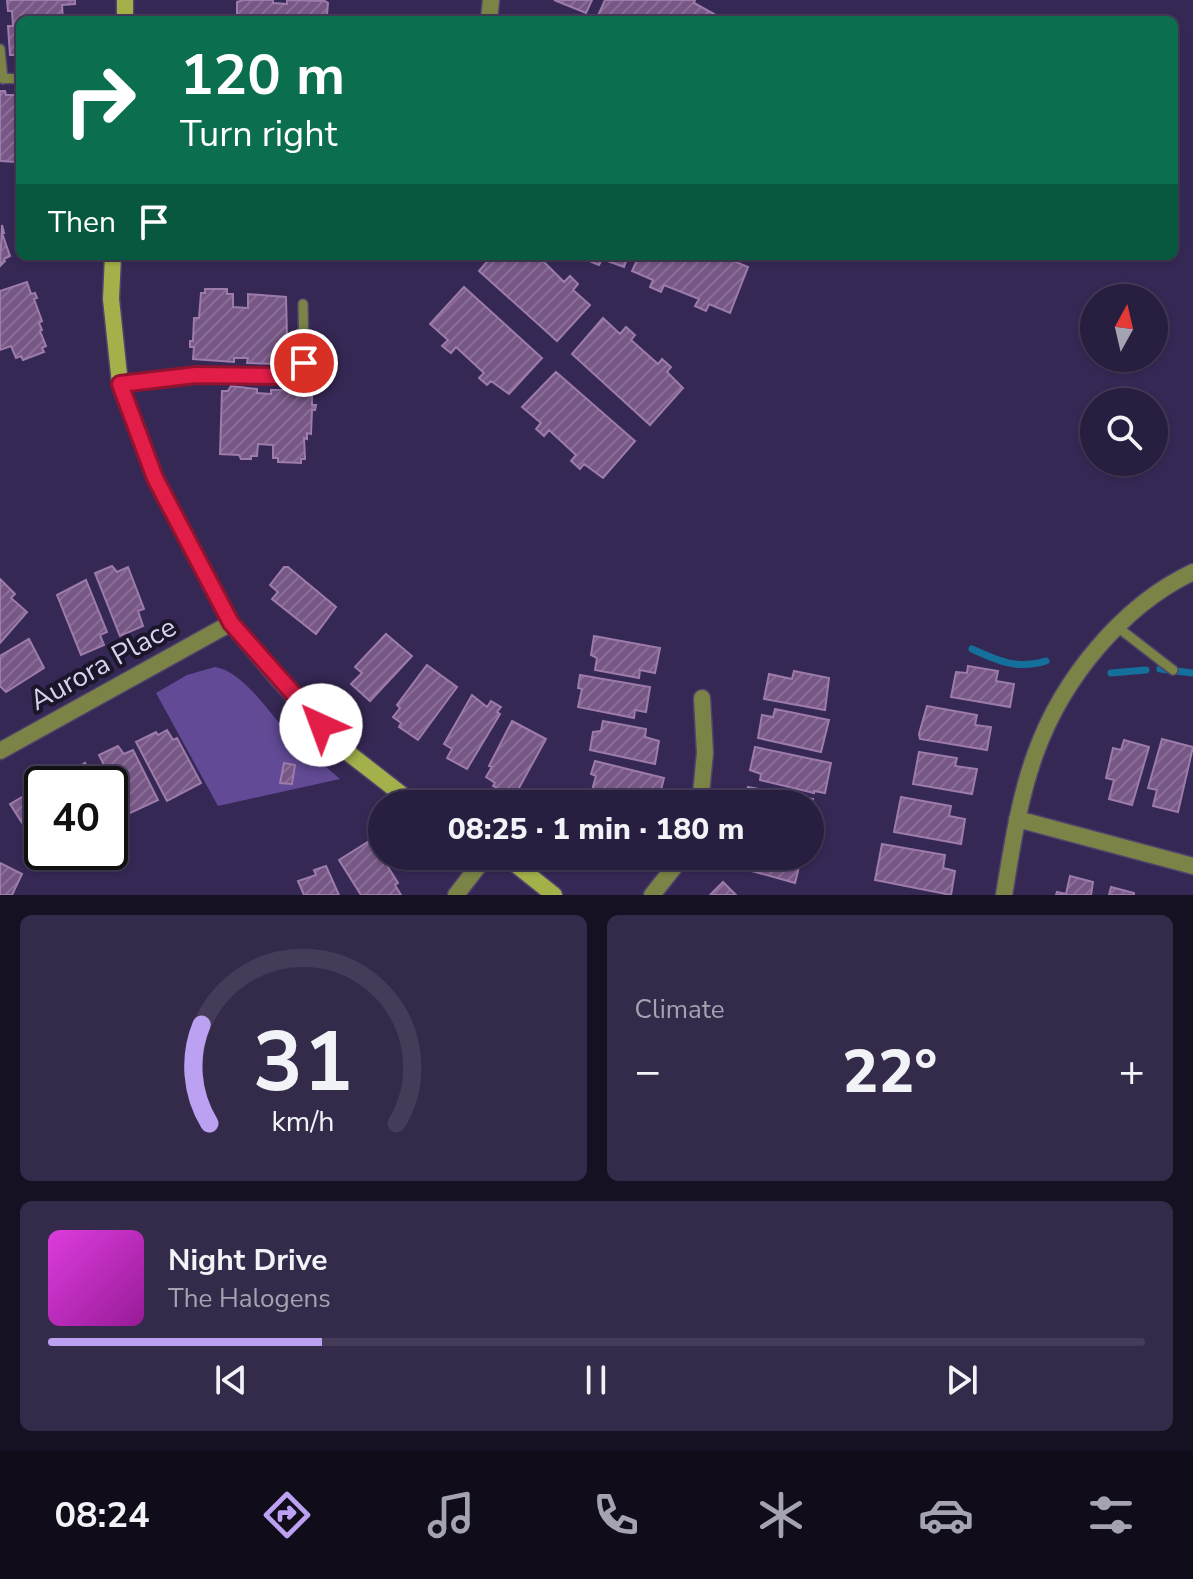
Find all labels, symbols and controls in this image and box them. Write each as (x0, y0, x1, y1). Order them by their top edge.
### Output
text: 120 m (180, 37, 345, 114)
icon: right (48, 48, 152, 152)
text: Turn right (180, 110, 337, 159)
icon: arrive (132, 200, 176, 244)
text: Then (48, 202, 116, 243)
north arrow (1080, 284, 1168, 372)
map controls (1080, 284, 1168, 476)
pin (270, 329, 338, 397)
icon: arrive (282, 341, 326, 385)
button: search (1080, 388, 1168, 476)
street label: Aurora Place (23, 608, 183, 720)
position arrow (279, 683, 363, 767)
speed limit sign: 40 (24, 766, 128, 870)
text: 08:25 · 1 min · 180 m (448, 809, 744, 850)
text: Climate (635, 992, 725, 1027)
text: 31 (253, 1006, 353, 1119)
text: 22° (842, 1031, 937, 1113)
text: − (635, 1042, 661, 1102)
text: + (1119, 1042, 1145, 1102)
text: km/h (272, 1102, 335, 1141)
text: Night Drive (168, 1240, 327, 1281)
text: The Halogens (168, 1281, 331, 1316)
icon: previous (209, 1358, 253, 1402)
icon: pause (574, 1358, 618, 1402)
icon: next (940, 1358, 984, 1402)
icon: directions (259, 1487, 315, 1543)
icon: music (423, 1487, 479, 1543)
icon: phone (588, 1487, 644, 1543)
icon: climate (753, 1487, 809, 1543)
icon: car (918, 1487, 974, 1543)
icon: filters (1083, 1487, 1139, 1543)
text: 08:24 (54, 1491, 150, 1540)

